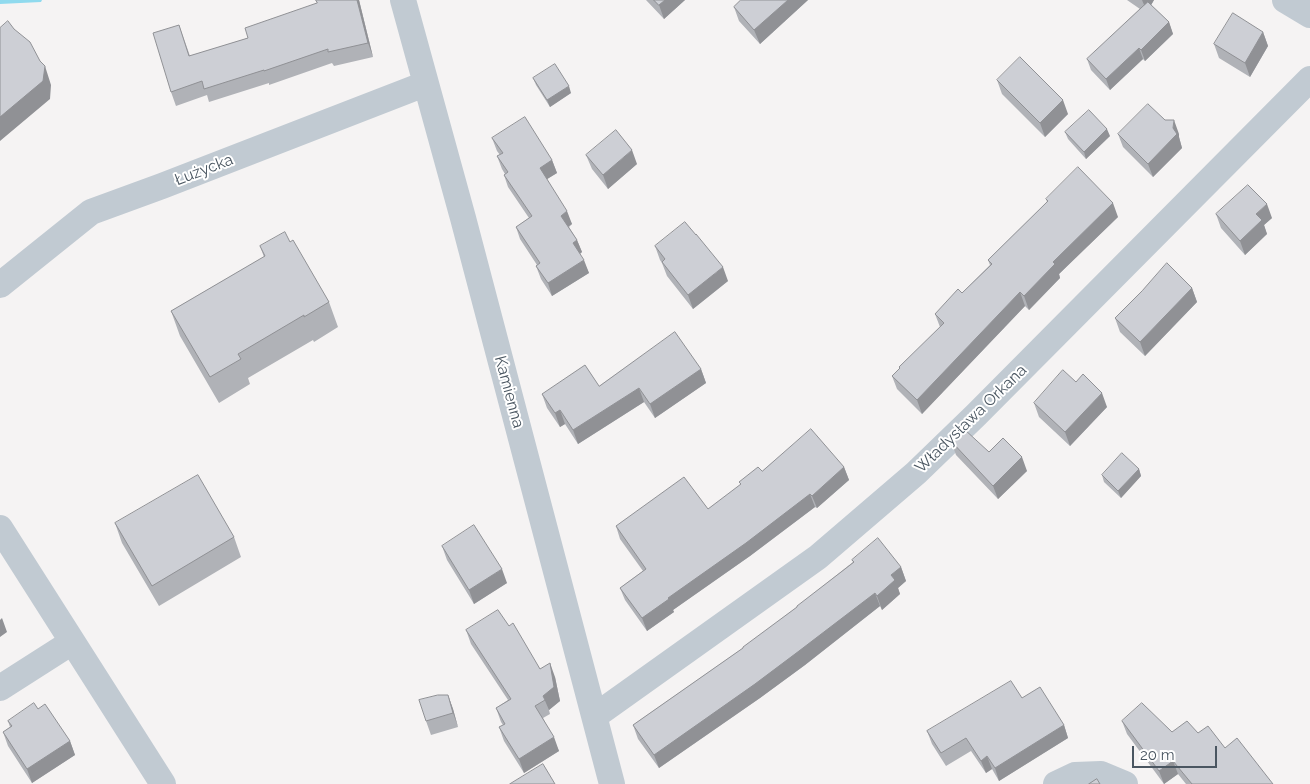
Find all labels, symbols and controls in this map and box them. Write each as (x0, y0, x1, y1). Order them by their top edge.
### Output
street label: Łużycka (172, 150, 236, 190)
street label: Kamienna (490, 354, 528, 430)
street label: Władysława Orkana (911, 361, 1031, 477)
scale bar (1135, 736, 1220, 768)
text: 20 m (1140, 746, 1175, 764)

